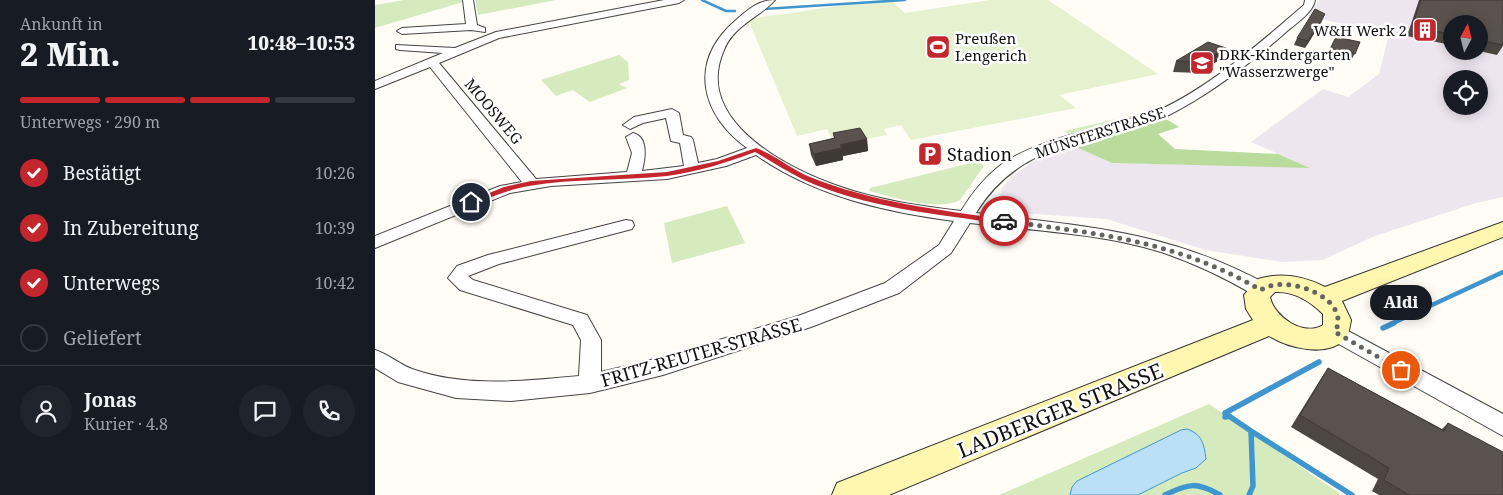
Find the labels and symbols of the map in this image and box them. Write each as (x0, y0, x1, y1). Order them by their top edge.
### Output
north arrow (1443, 15, 1487, 60)
building icon: W&H Werk 2 (1412, 17, 1438, 43)
place label: W&H Werk 2 (1313, 20, 1407, 40)
place label: Preußen Lengerich (955, 28, 1027, 65)
sports icon: Preußen Lengerich (925, 34, 951, 60)
place label: DRK-Kindergarten "Wasserzwerge" (1219, 44, 1351, 81)
school or university icon: DRK-Kindergarten "Wasserzwerge" (1189, 50, 1215, 76)
street label: MOOSWEG (461, 74, 528, 148)
street label: MÜNSTERSTRASSE (1032, 102, 1168, 162)
parking icon: Stadion (917, 141, 943, 167)
place label: Stadion (947, 142, 1012, 166)
pin (450, 181, 492, 223)
courier (979, 196, 1029, 246)
callout: Aldi (1370, 285, 1432, 320)
street label: FRITZ-REUTER-STRASSE (598, 312, 804, 392)
pin (1380, 349, 1422, 391)
street label: LADBERGER STRASSE (953, 356, 1167, 464)

